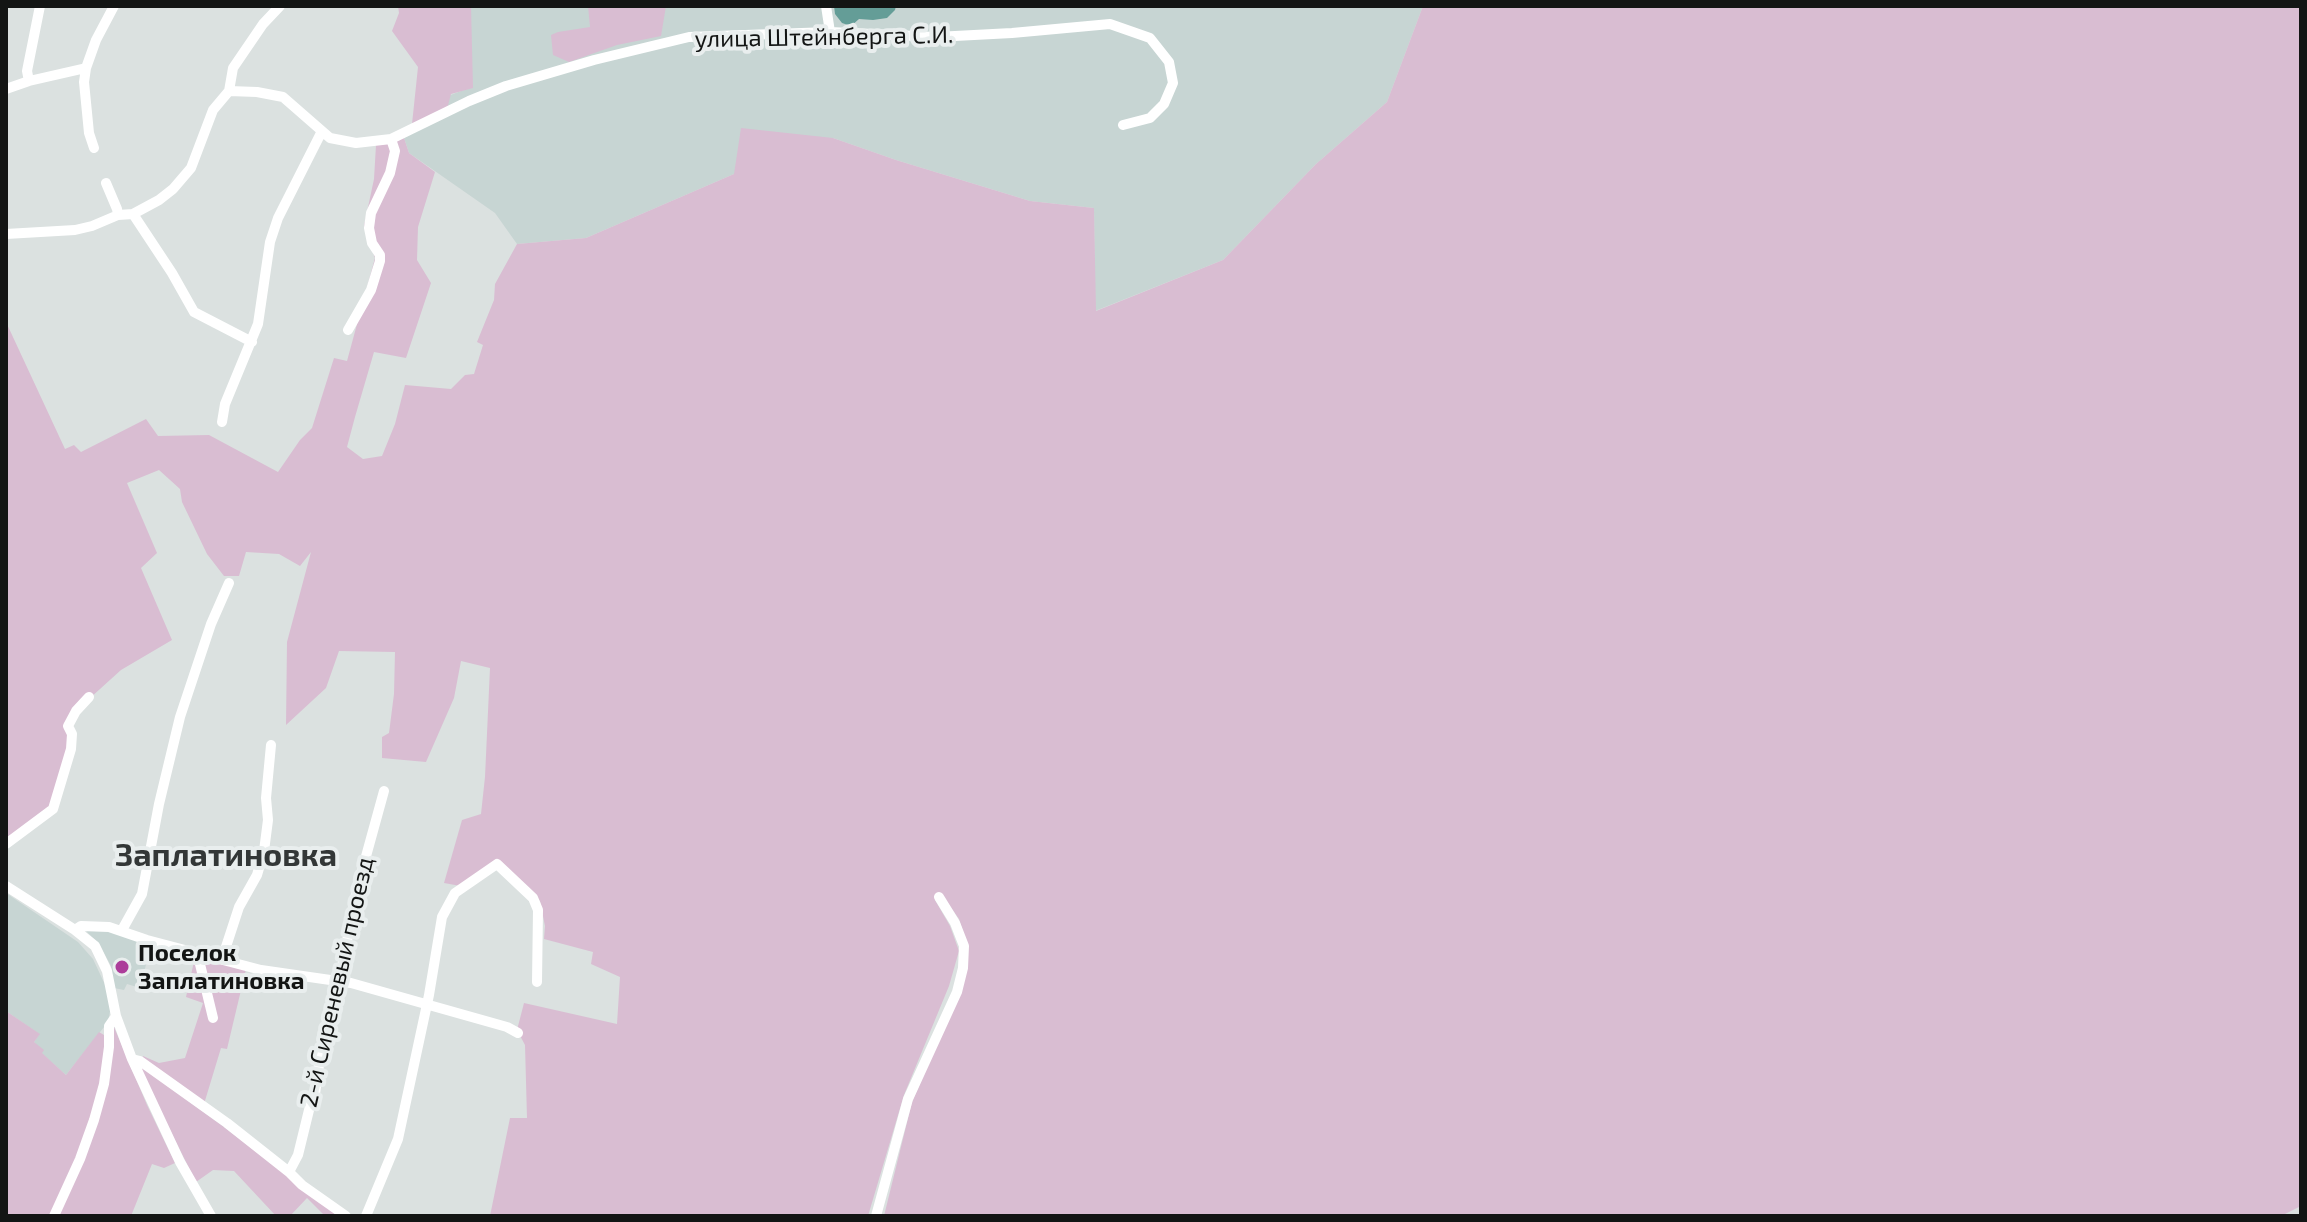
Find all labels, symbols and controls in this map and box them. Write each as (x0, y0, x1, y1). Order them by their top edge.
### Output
street label: улица Штейнберга С.И. (694, 20, 954, 54)
district label: Заплатиновка (115, 836, 337, 874)
street label: 2-й Сиреневый проезд (294, 854, 380, 1110)
place label: Поселок Заплатиновка (138, 939, 304, 995)
marker: Поселок Заплатиновка (113, 958, 131, 976)

